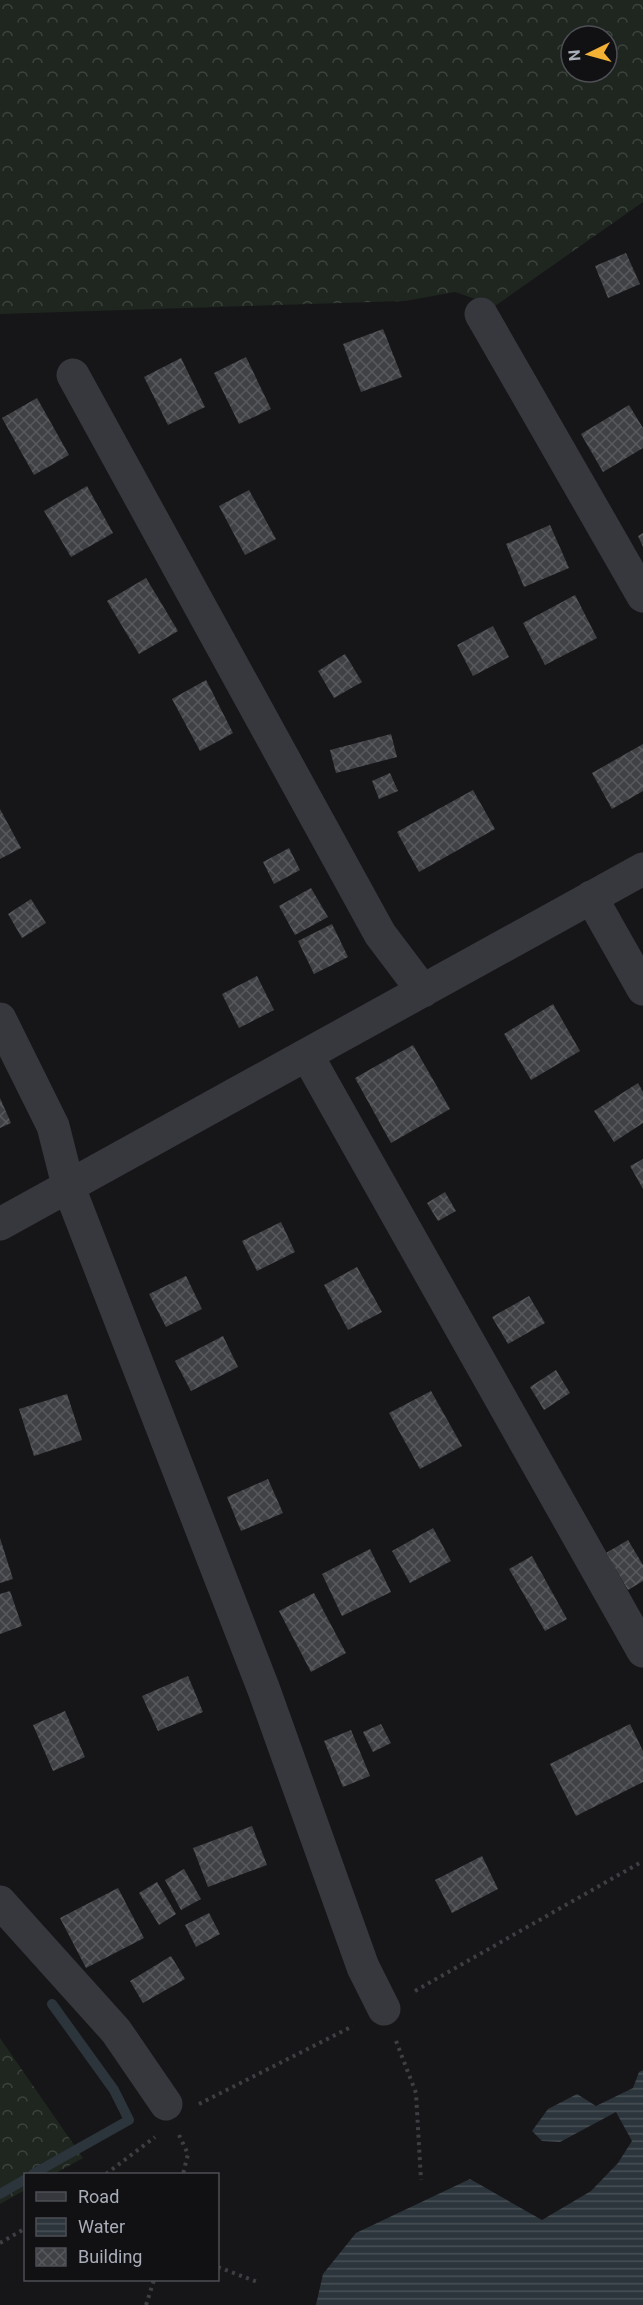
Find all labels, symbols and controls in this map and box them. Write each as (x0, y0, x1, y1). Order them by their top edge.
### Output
north arrow (559, 24, 619, 84)
text: N (565, 49, 585, 62)
legend (24, 2173, 219, 2281)
text: Road (78, 2186, 119, 2207)
text: Water (78, 2216, 125, 2237)
text: Building (78, 2246, 142, 2267)

